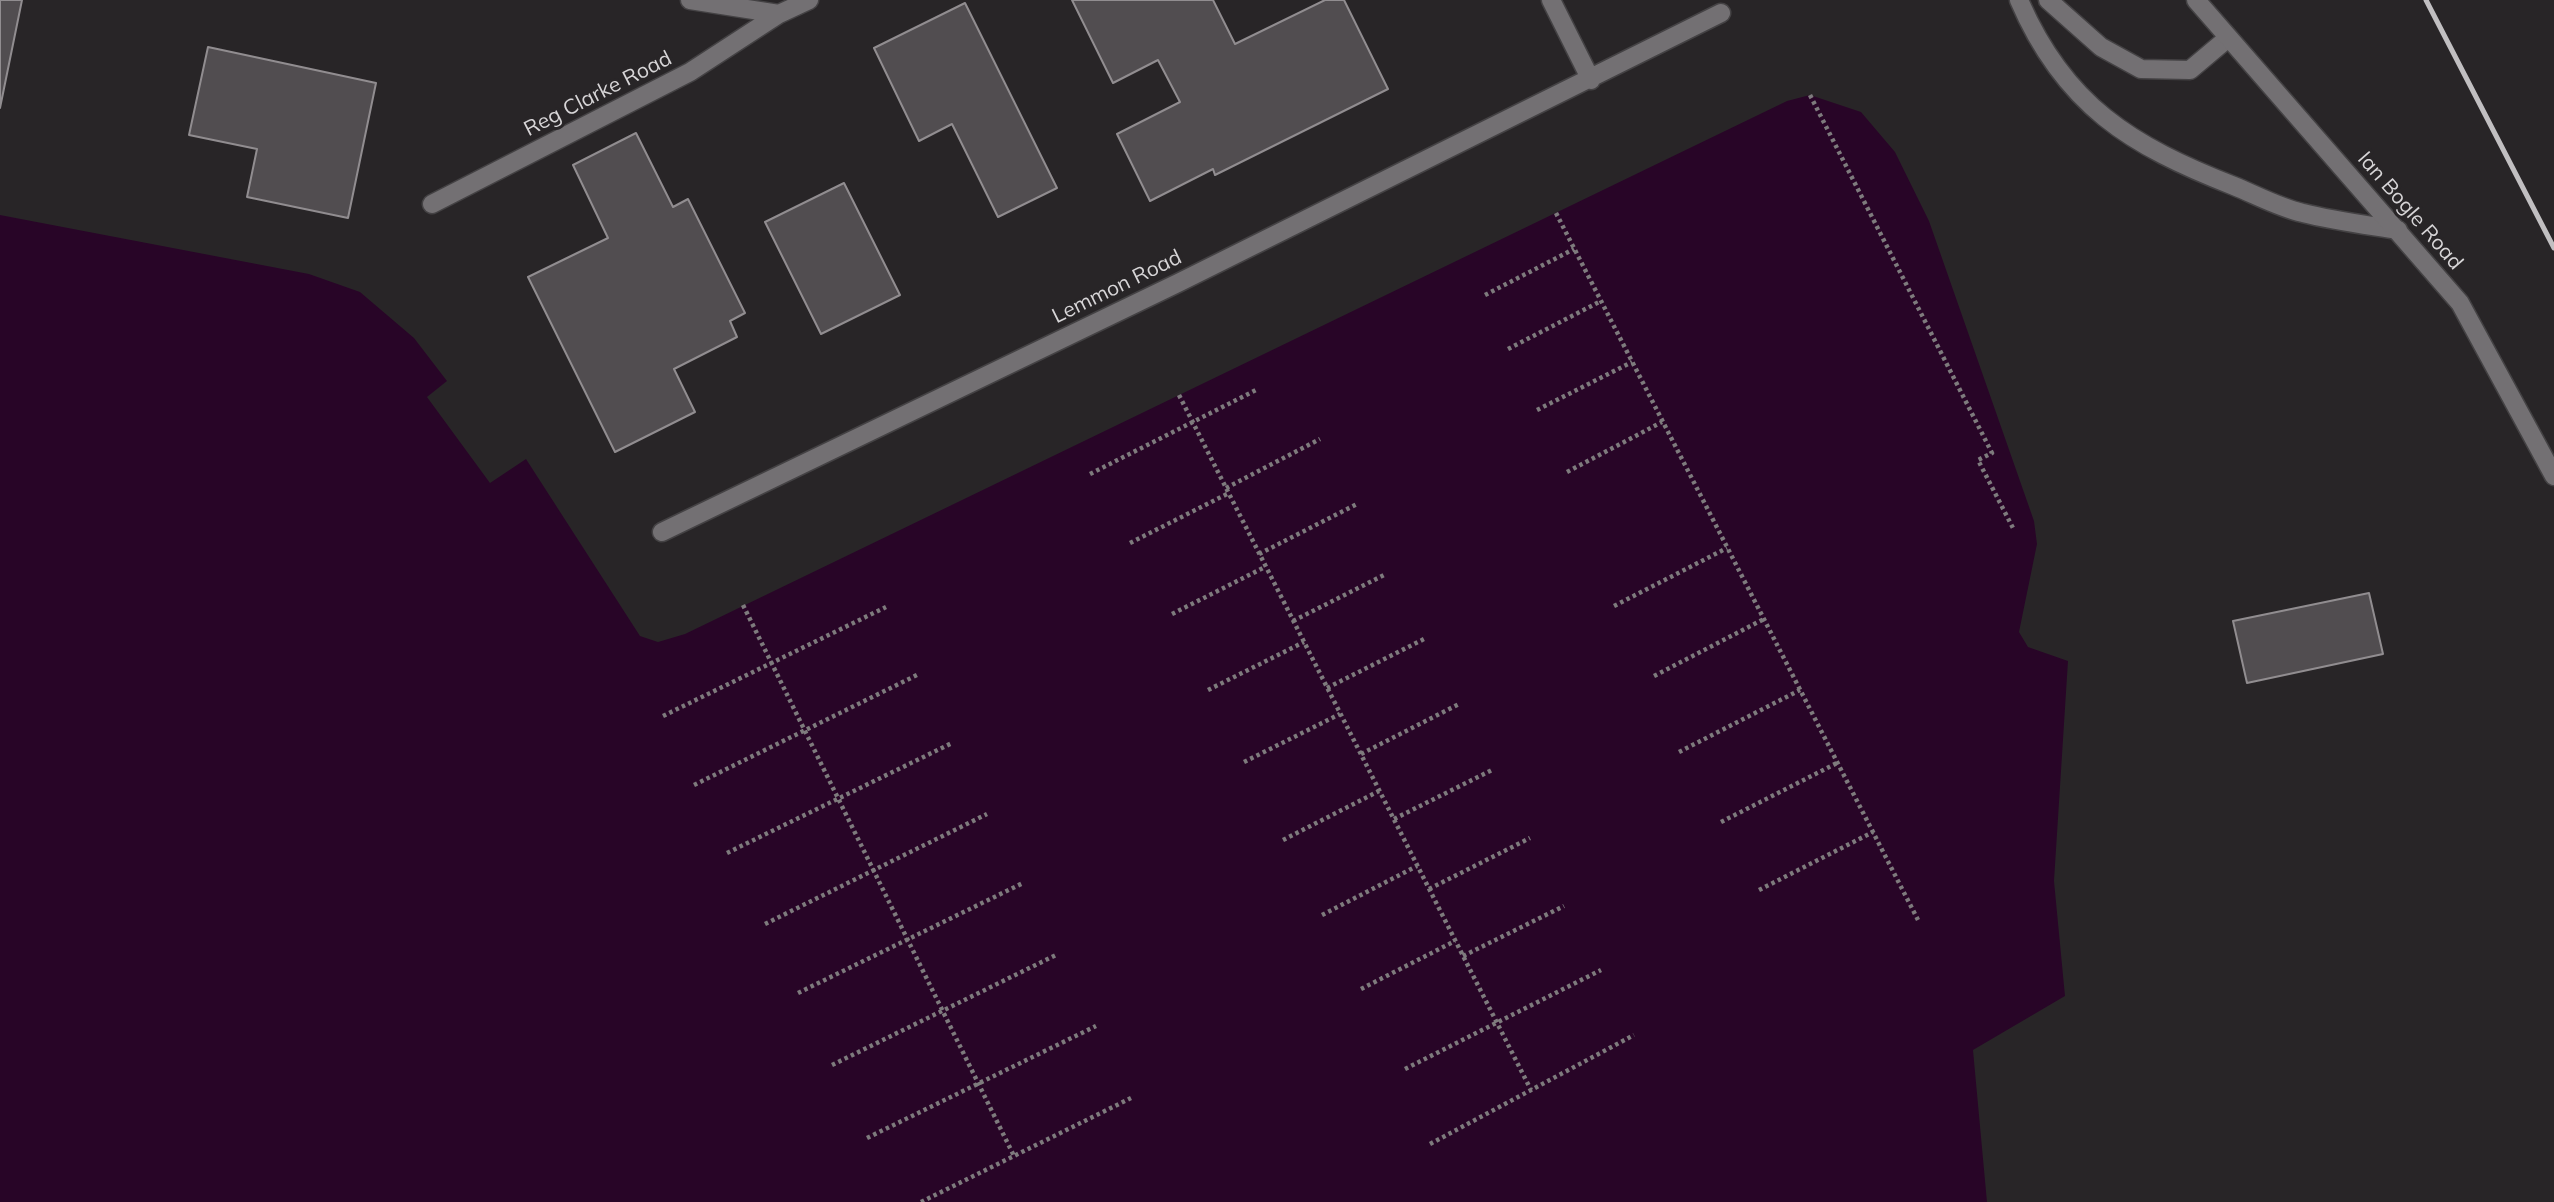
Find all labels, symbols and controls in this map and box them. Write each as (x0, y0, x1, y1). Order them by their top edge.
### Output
street label: Reg Clarke Road (520, 46, 676, 142)
street label: Ian Bogle Road (2352, 147, 2468, 275)
street label: Lemmon Road (1048, 245, 1186, 329)

